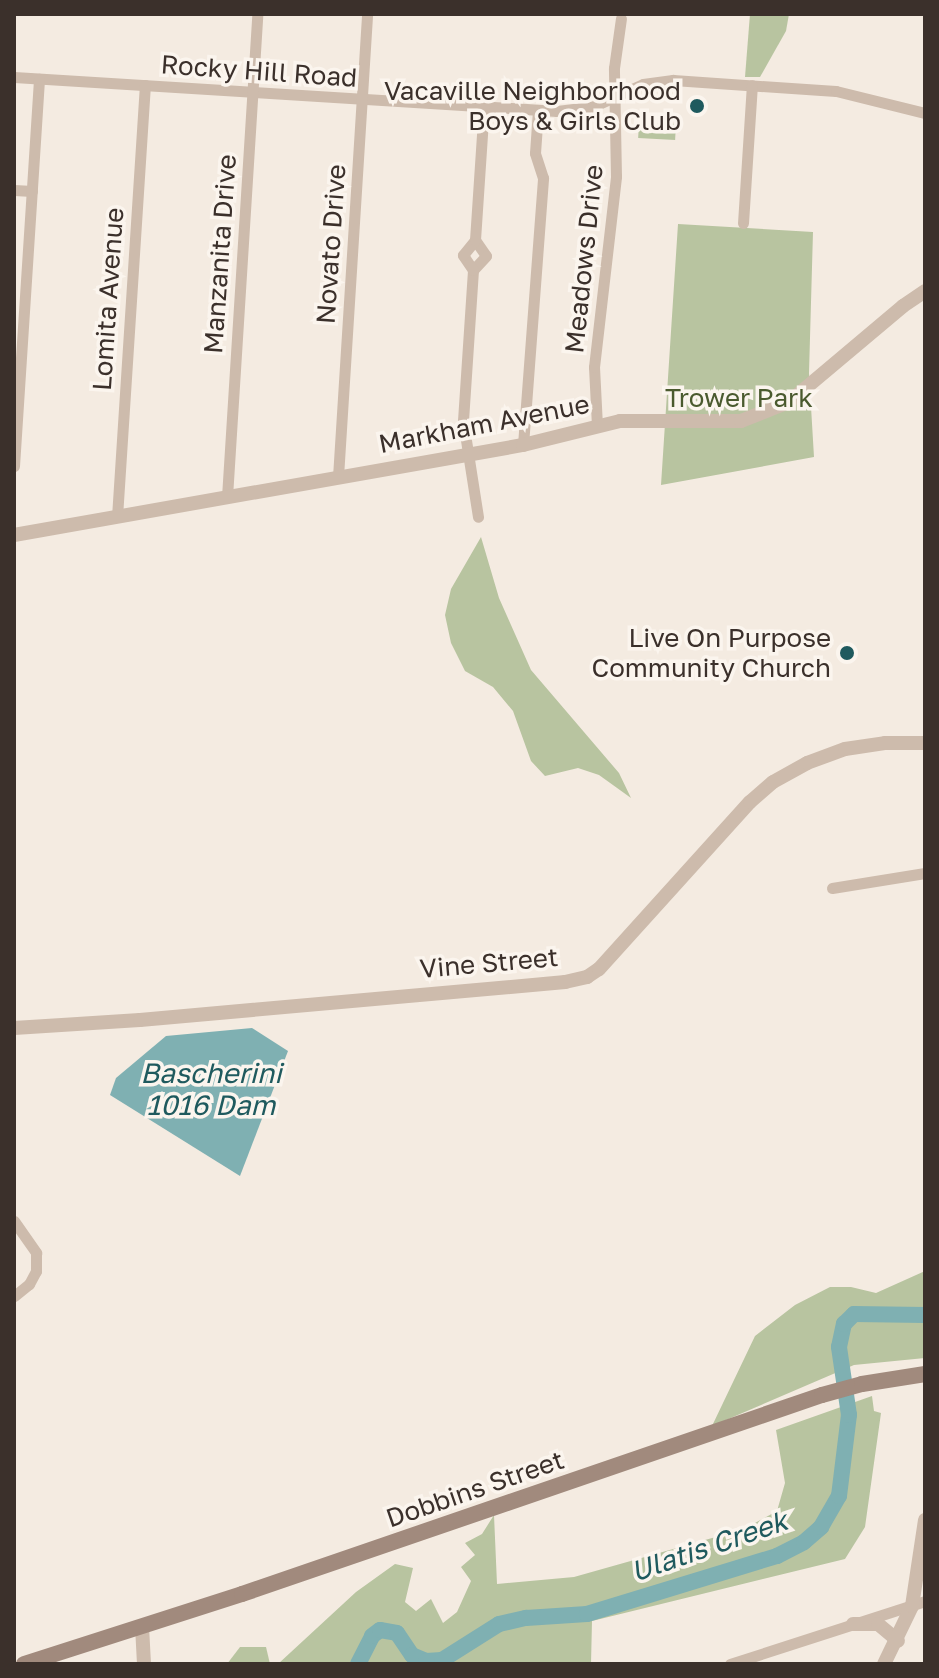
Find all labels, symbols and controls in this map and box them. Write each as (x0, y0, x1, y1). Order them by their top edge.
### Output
street label: Rocky Hill Road (160, 49, 358, 93)
place label: Vacaville Neighborhood Boys & Girls Club (384, 75, 681, 136)
marker: Vacaville Neighborhood Boys & Girls Club (688, 97, 706, 115)
street label: Manzanita Drive (197, 153, 243, 355)
street label: Novato Drive (310, 163, 352, 325)
street label: Meadows Drive (559, 163, 609, 355)
street label: Lomita Avenue (86, 206, 130, 392)
park label: Trower Park (665, 382, 813, 414)
street label: Markham Avenue (376, 388, 592, 460)
place label: Live On Purpose Community Church (592, 622, 831, 684)
marker: Live On Purpose Community Church (838, 644, 856, 662)
street label: Vine Street (418, 941, 560, 985)
water label: Bascherini 1016 Dam (140, 1056, 282, 1122)
street label: Dobbins Street (382, 1444, 568, 1534)
water label: Ulatis Creek (626, 1504, 792, 1588)

